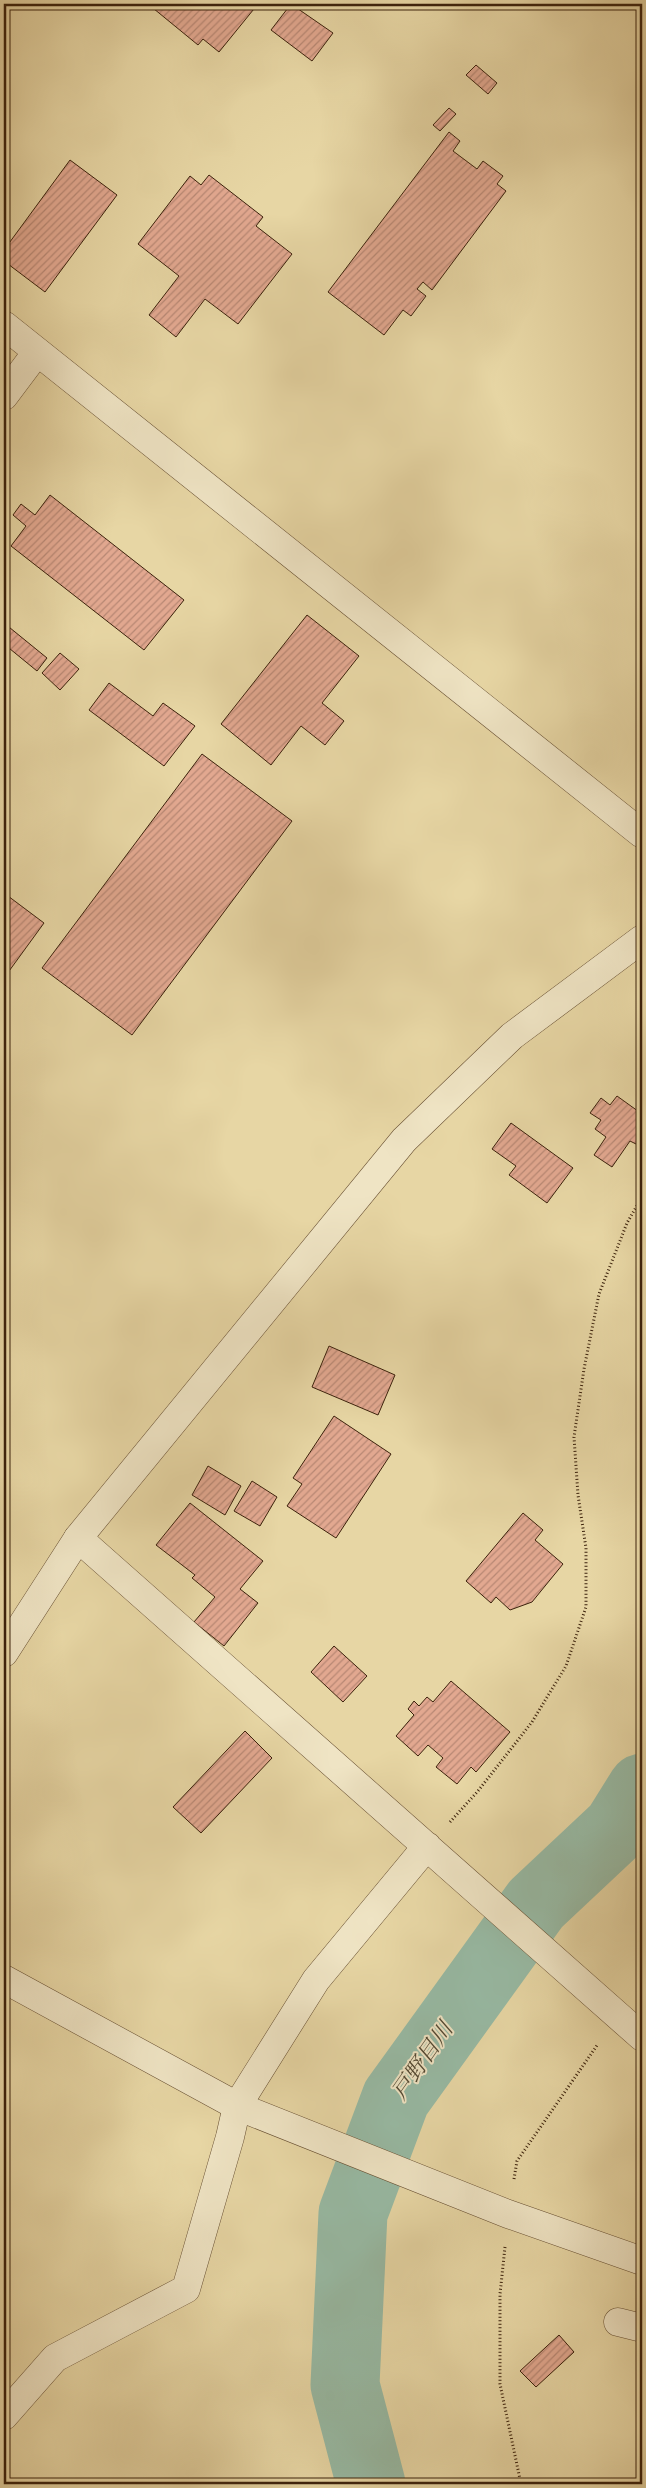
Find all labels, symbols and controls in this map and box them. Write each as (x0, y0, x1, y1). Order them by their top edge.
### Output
water label: 戸野目川 (386, 2015, 463, 2107)

